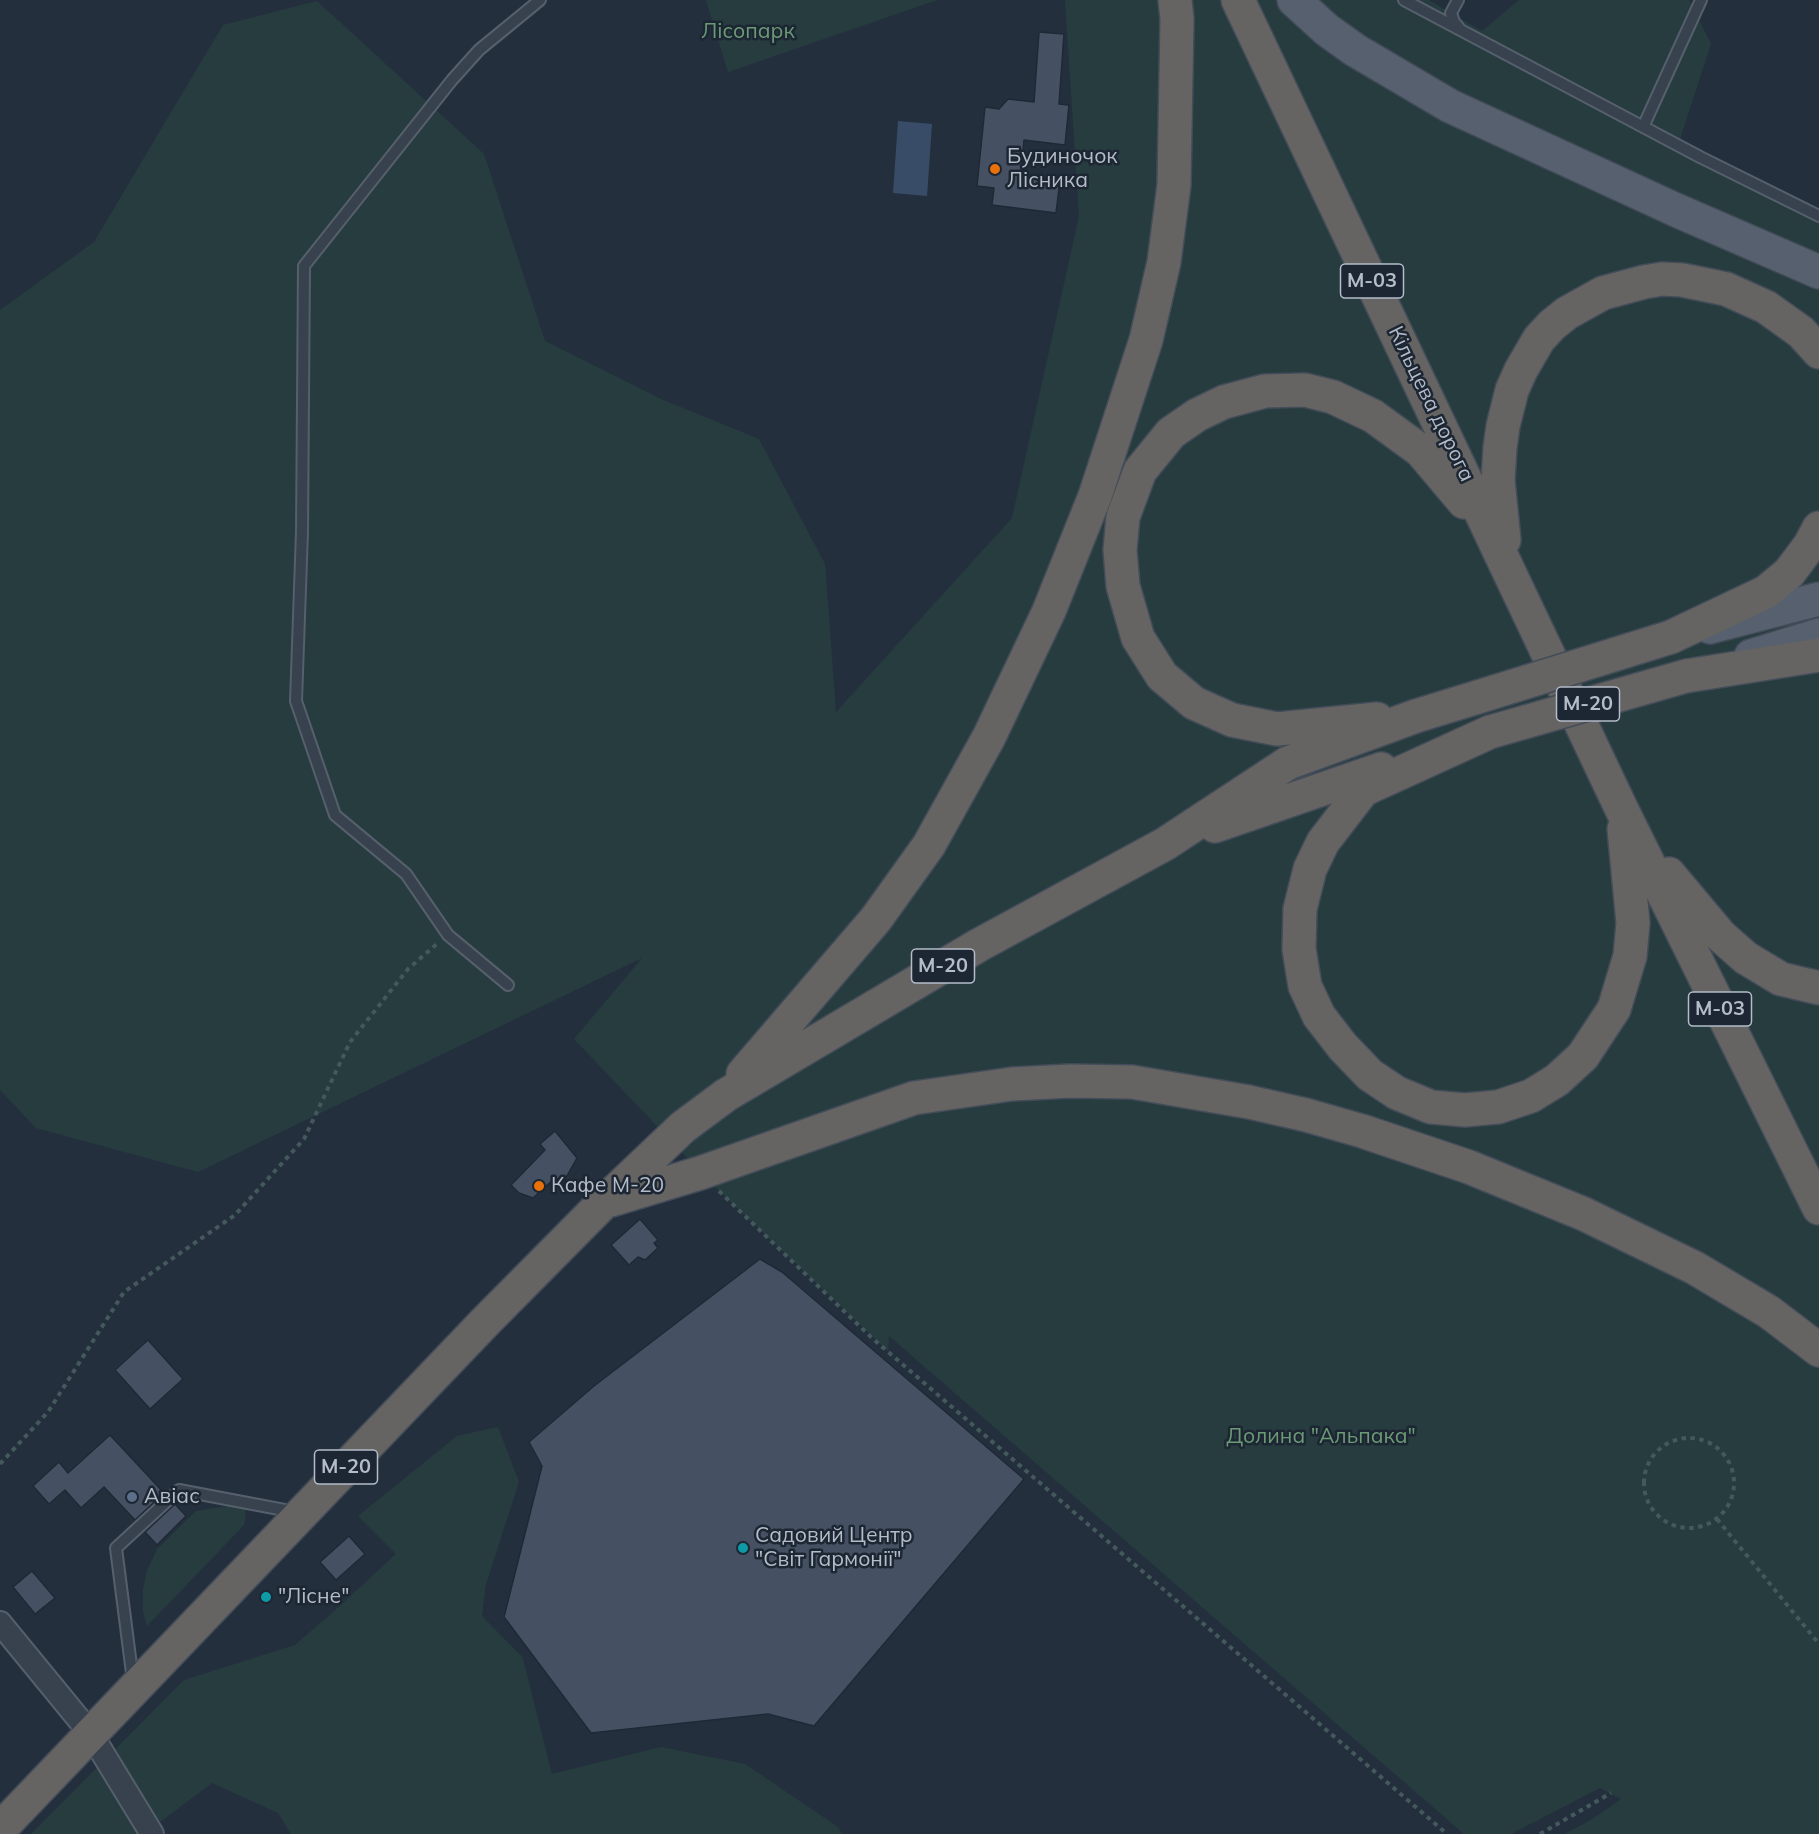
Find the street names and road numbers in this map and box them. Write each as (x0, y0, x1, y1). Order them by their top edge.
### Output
road number: М-03 (1340, 264, 1404, 298)
street label: Кільцева дорога (1383, 322, 1479, 486)
road number: М-20 (1556, 687, 1620, 721)
road number: М-20 (912, 949, 974, 983)
road number: М-03 (1688, 992, 1752, 1026)
road number: М-20 (314, 1450, 378, 1484)

